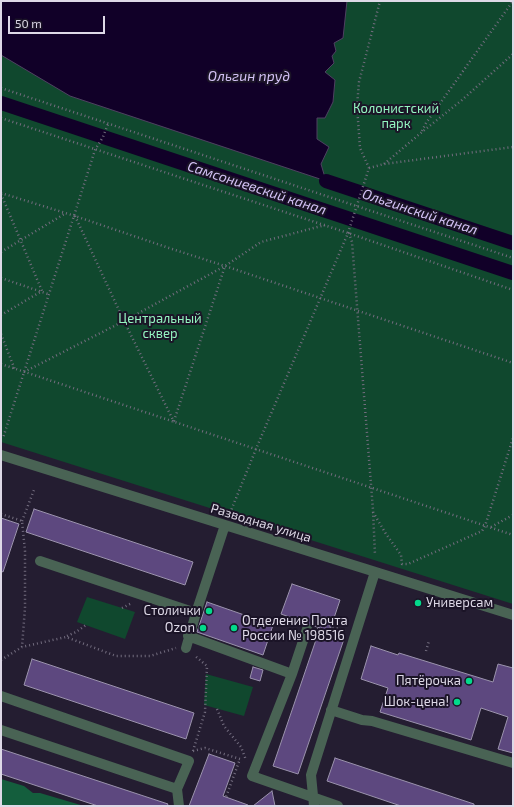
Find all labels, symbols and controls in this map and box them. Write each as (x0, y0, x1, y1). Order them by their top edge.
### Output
scale bar (10, 8, 107, 34)
text: 50 m (15, 16, 42, 30)
water label: Ольгин пруд (208, 68, 290, 84)
park label: Колонистский парк (353, 101, 439, 132)
water label: Самсониевский канал (185, 158, 329, 218)
water label: Ольгинский канал (360, 185, 480, 239)
park label: Центральный сквер (118, 311, 202, 342)
street label: Разводная улица (209, 500, 313, 546)
place label: Универсам (426, 595, 493, 611)
marker: Универсам (413, 598, 423, 608)
place label: Столички (144, 603, 201, 619)
marker: Столички (204, 606, 214, 616)
place label: Отделение Почта России № 198516 (242, 613, 348, 644)
place label: Ozon (165, 620, 195, 636)
marker: Ozon (198, 623, 208, 633)
marker: Отделение Почта России № 198516 (229, 623, 239, 633)
place label: Пятёрочка (396, 673, 461, 689)
marker: Пятёрочка (464, 676, 474, 686)
place label: Шок-цена! (384, 694, 449, 710)
marker: Шок-цена! (452, 697, 462, 707)

